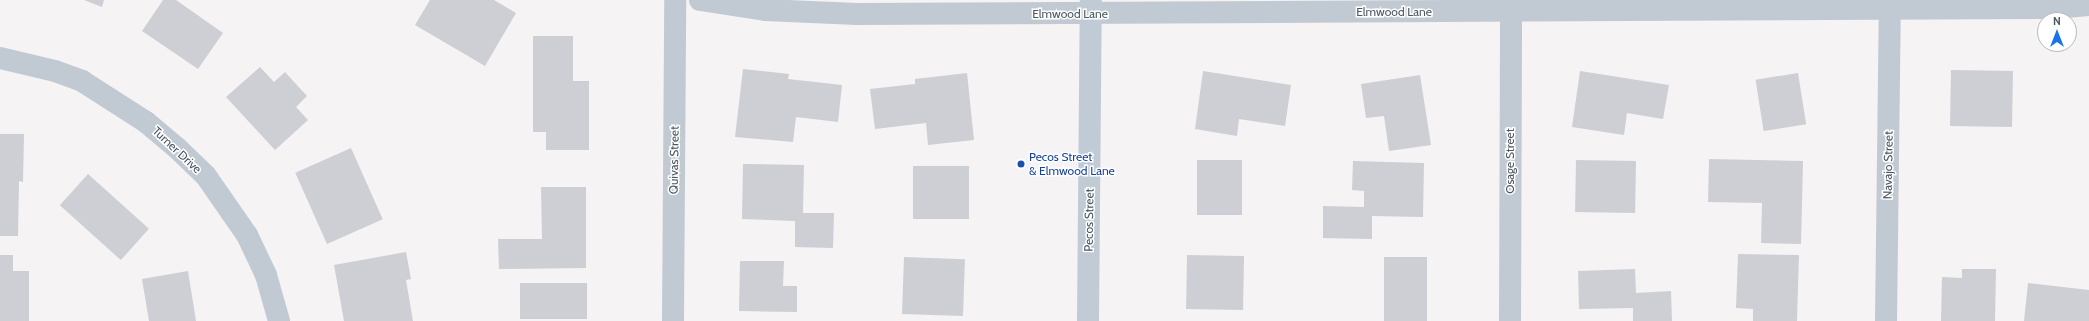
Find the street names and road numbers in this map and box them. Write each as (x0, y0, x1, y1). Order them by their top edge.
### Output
street label: Elmwood Lane (1356, 5, 1432, 19)
street label: Elmwood Lane (1032, 7, 1108, 21)
street label: Turner Drive (150, 124, 204, 176)
street label: Quivas Street (666, 126, 682, 194)
street label: Osage Street (1503, 128, 1517, 194)
street label: Navajo Street (1880, 131, 1896, 199)
street label: Pecos Street (1081, 188, 1097, 252)

